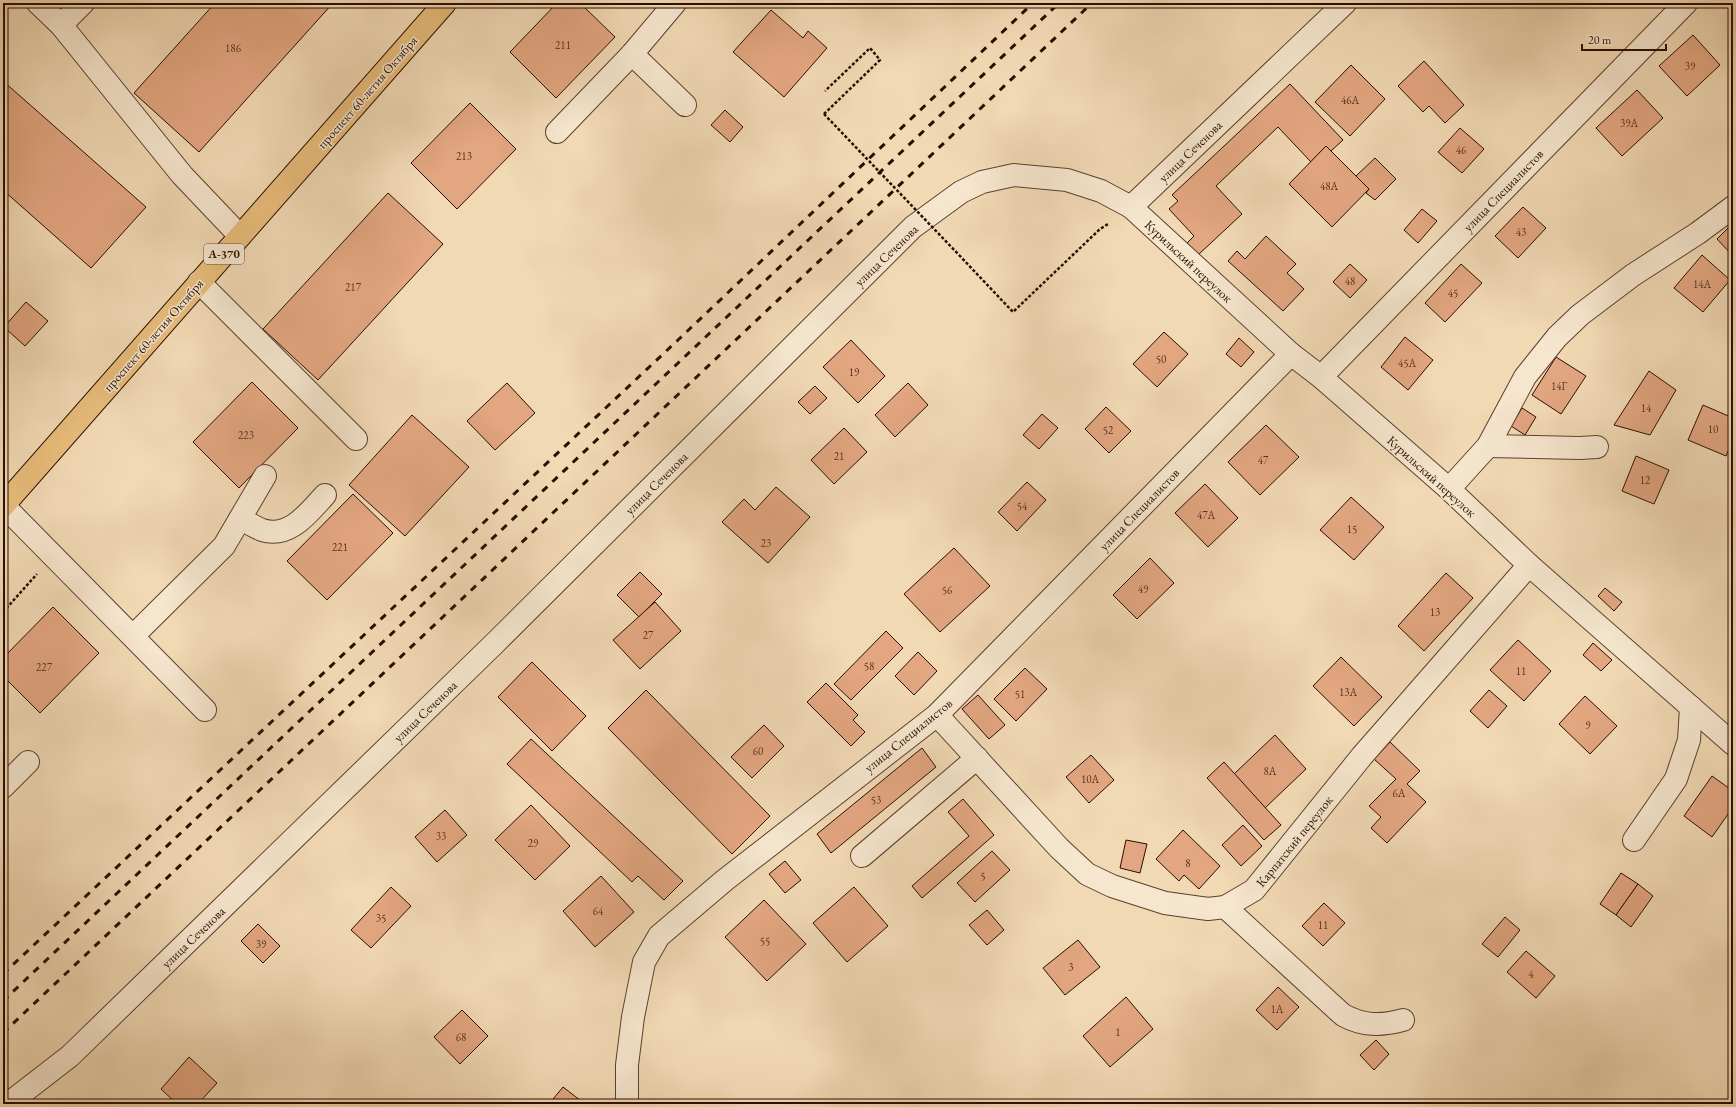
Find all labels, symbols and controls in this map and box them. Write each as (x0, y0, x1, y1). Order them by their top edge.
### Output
scale bar (1582, 26, 1666, 52)
street label: проспект 60-летия Октября (314, 32, 421, 152)
text: 20 m (1588, 32, 1612, 48)
house number: 211 (555, 38, 571, 52)
house number: 186 (225, 41, 242, 55)
house number: 39 (1685, 59, 1696, 73)
house number: 46А (1341, 93, 1359, 107)
street label: улица Сеченова (1155, 116, 1226, 186)
house number: 39А (1620, 116, 1638, 130)
house number: 46 (1456, 143, 1467, 157)
street label: улица Специалистов (1460, 145, 1547, 235)
house number: 213 (456, 149, 472, 163)
house number: 48А (1320, 179, 1338, 193)
street label: Курильский переулок (1141, 216, 1237, 307)
street label: улица Сеченова (851, 220, 922, 290)
house number: 43 (1516, 225, 1526, 239)
road number: А-370 (204, 244, 244, 264)
house number: 48 (1345, 274, 1355, 288)
street label: проспект 60-летия Октября (100, 275, 207, 395)
house number: 14А (1693, 277, 1711, 291)
house number: 217 (345, 280, 362, 294)
house number: 45 (1448, 286, 1458, 300)
house number: 50 (1156, 352, 1166, 366)
house number: 45А (1398, 356, 1416, 370)
house number: 19 (849, 365, 860, 379)
house number: 14Г (1551, 379, 1567, 393)
house number: 14 (1641, 401, 1652, 415)
house number: 10 (1708, 422, 1718, 436)
house number: 52 (1103, 423, 1114, 437)
house number: 223 (238, 428, 254, 442)
street label: Курильский переулок (1384, 432, 1480, 521)
street label: улица Сеченова (621, 448, 692, 518)
house number: 21 (834, 449, 844, 463)
house number: 47 (1258, 453, 1269, 467)
street label: улица Специалистов (1096, 464, 1183, 554)
house number: 12 (1640, 473, 1651, 487)
house number: 54 (1017, 499, 1028, 513)
house number: 47А (1197, 508, 1215, 522)
house number: 15 (1347, 522, 1357, 536)
house number: 23 (761, 536, 771, 550)
house number: 221 (332, 540, 348, 554)
house number: 49 (1138, 582, 1149, 596)
house number: 56 (942, 583, 953, 597)
house number: 13 (1430, 605, 1440, 619)
house number: 27 (643, 628, 654, 642)
house number: 58 (864, 659, 874, 673)
house number: 227 (36, 660, 53, 674)
house number: 11 (1516, 664, 1526, 678)
street label: улица Сеченова (390, 676, 461, 746)
house number: 13А (1339, 685, 1357, 699)
house number: 51 (1015, 687, 1025, 701)
street label: улица Специалистов (861, 694, 956, 776)
house number: 9 (1585, 718, 1591, 732)
house number: 60 (753, 744, 763, 758)
house number: 8А (1264, 764, 1277, 778)
house number: 10А (1081, 772, 1099, 786)
house number: 6А (1393, 786, 1406, 800)
street label: Карпатский переулок (1252, 791, 1337, 891)
house number: 53 (871, 793, 881, 807)
house number: 33 (436, 829, 446, 843)
house number: 29 (528, 836, 539, 850)
house number: 8 (1185, 856, 1191, 870)
house number: 5 (980, 869, 986, 883)
street label: улица Сеченова (158, 902, 229, 972)
house number: 64 (593, 904, 604, 918)
house number: 35 (376, 911, 386, 925)
house number: 11 (1318, 918, 1328, 932)
house number: 55 (760, 934, 770, 948)
house number: 39 (256, 937, 267, 951)
house number: 3 (1068, 960, 1074, 974)
house number: 4 (1528, 967, 1534, 981)
house number: 1А (1271, 1002, 1284, 1016)
house number: 1 (1115, 1025, 1121, 1039)
house number: 68 (456, 1030, 466, 1044)

